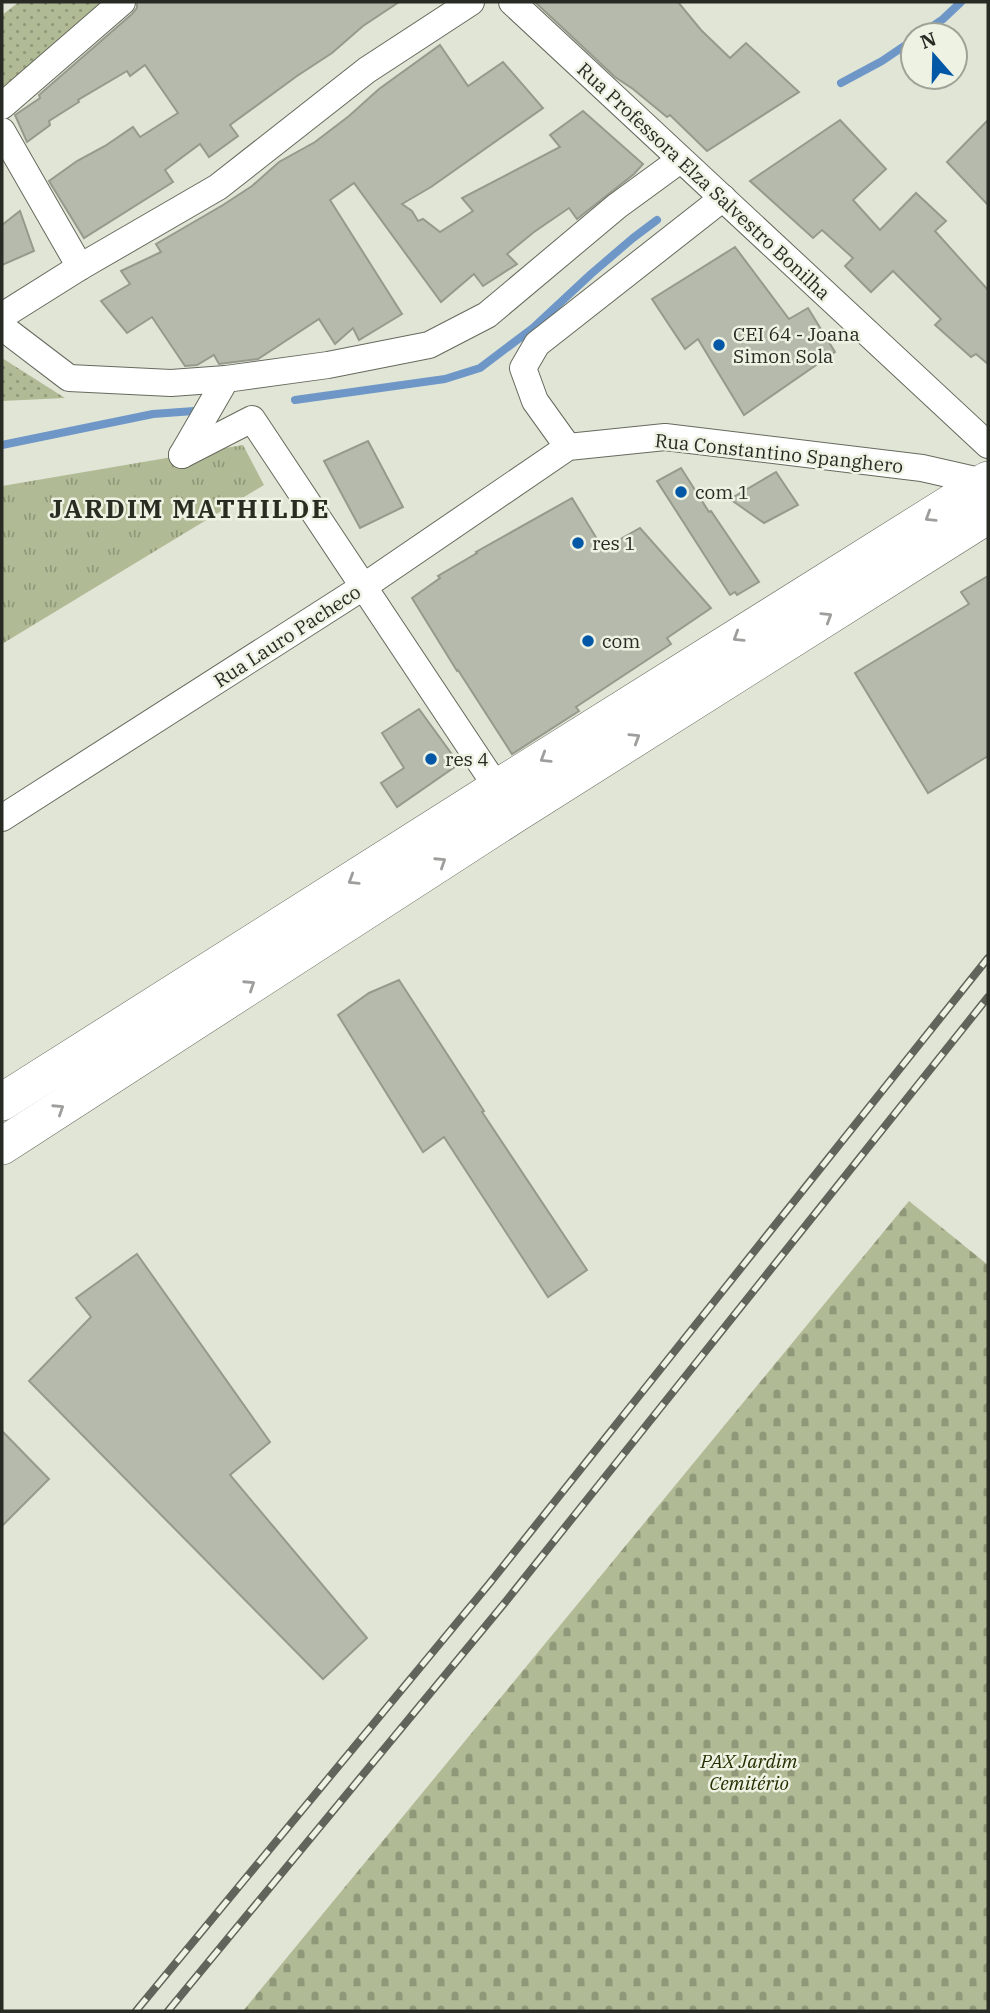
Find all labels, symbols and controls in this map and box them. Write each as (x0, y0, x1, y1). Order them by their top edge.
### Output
north arrow (899, 21, 969, 91)
text: N (917, 26, 939, 54)
street label: Rua Professora Elza Salvestro Bonilha (572, 57, 836, 305)
place label: CEI 64 - Joana Simon Sola (733, 322, 860, 368)
marker: CEI 64 - Joana Simon Sola (711, 337, 727, 353)
street label: Rua Constantino Spanghero (654, 428, 904, 478)
place label: com 1 (695, 480, 749, 504)
marker: com 1 (673, 484, 689, 500)
district label: JARDIM MATHILDE (49, 491, 331, 525)
one-way arrow (925, 508, 938, 521)
place label: res 1 (592, 531, 636, 555)
marker: res 1 (570, 535, 586, 551)
street label: Rua Lauro Pacheco (209, 580, 365, 692)
one-way arrow (819, 613, 832, 625)
place label: com (602, 629, 640, 653)
one-way arrow (732, 629, 745, 642)
marker: com (580, 633, 596, 649)
one-way arrow (627, 734, 640, 747)
place label: res 4 (445, 747, 489, 771)
one-way arrow (539, 750, 552, 763)
marker: res 4 (423, 751, 439, 767)
one-way arrow (433, 857, 446, 870)
one-way arrow (347, 871, 360, 884)
one-way arrow (242, 981, 255, 993)
one-way arrow (51, 1104, 64, 1117)
park label: PAX Jardim Cemitério (700, 1749, 797, 1795)

